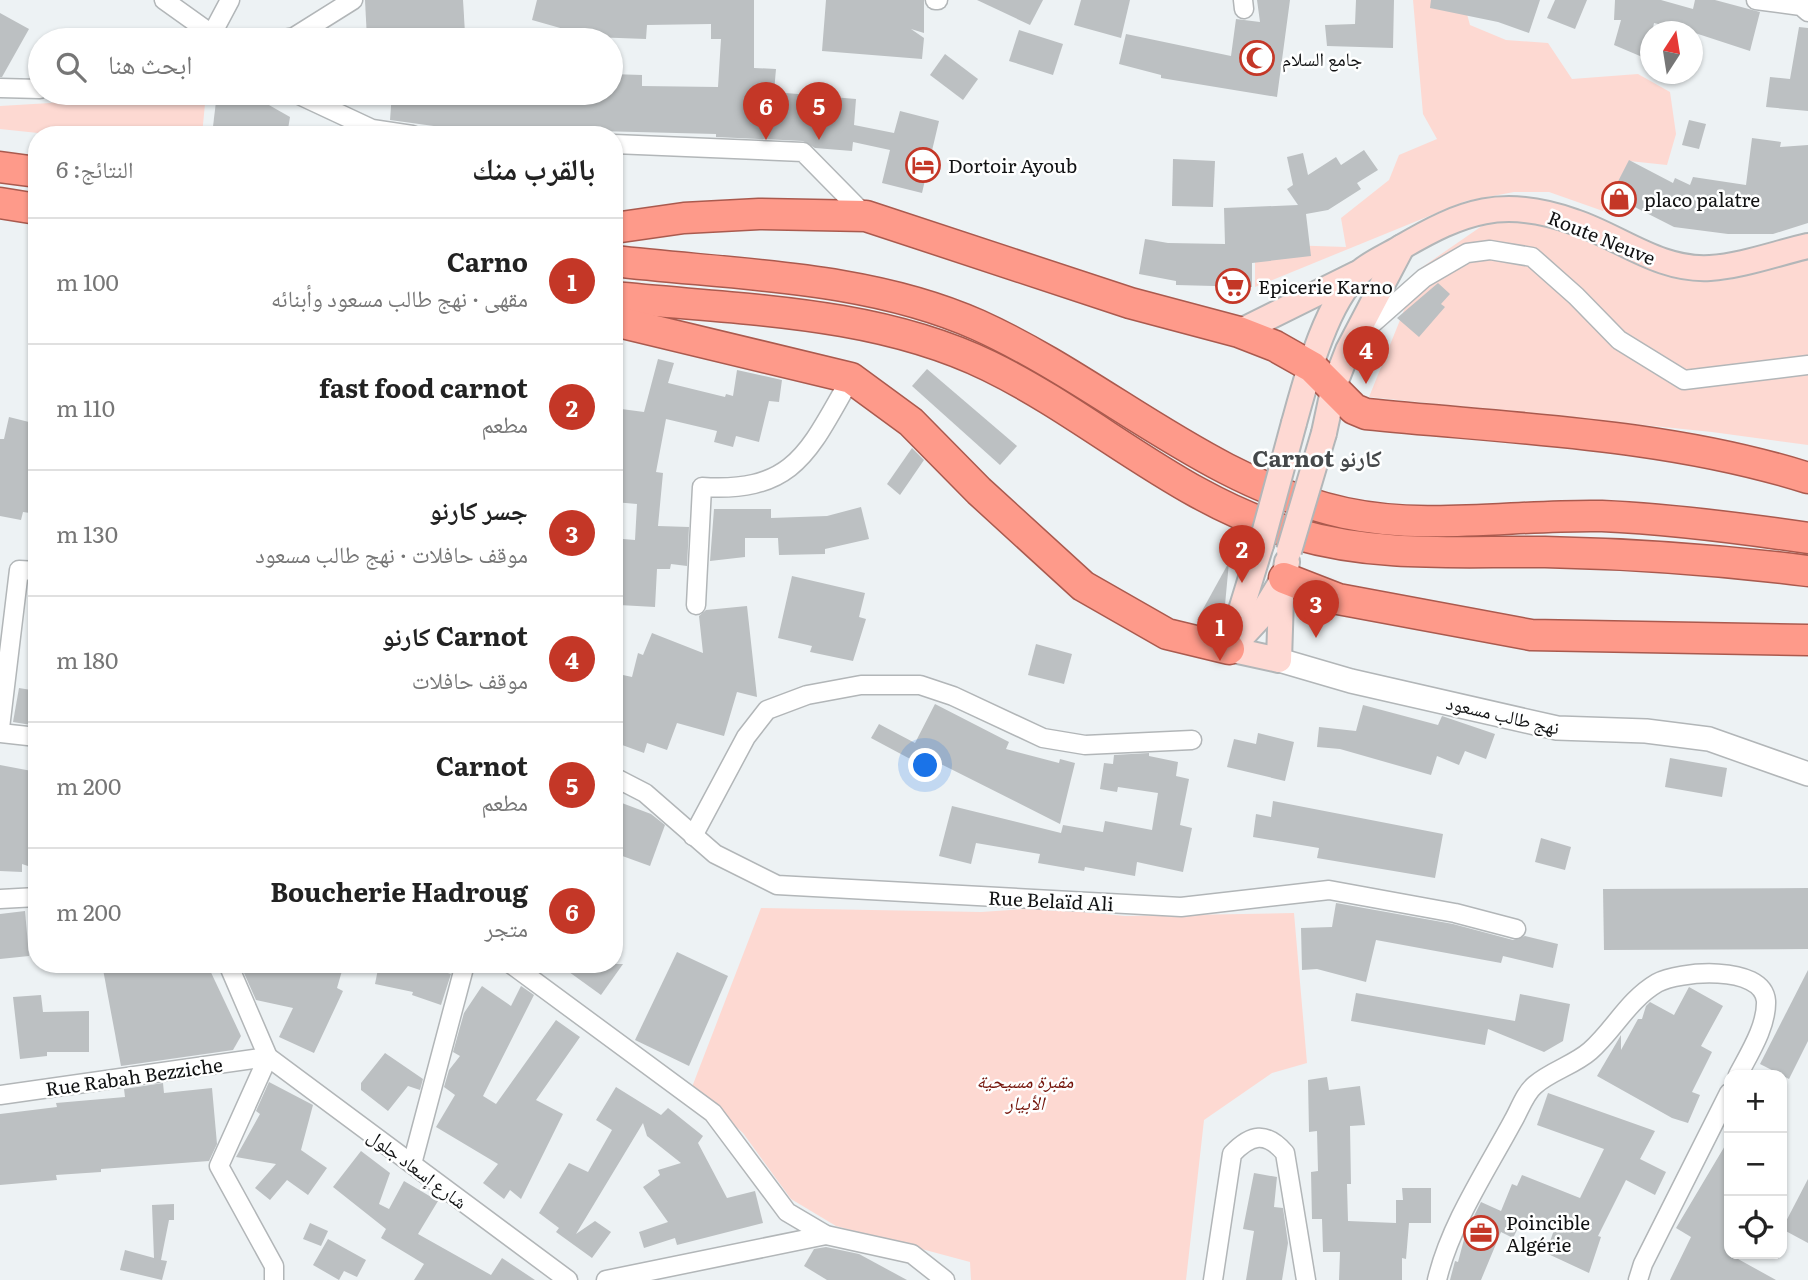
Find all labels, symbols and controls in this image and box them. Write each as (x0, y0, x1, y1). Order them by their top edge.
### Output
north arrow (1640, 21, 1703, 84)
search box (28, 28, 623, 105)
mosque icon: جامع السلام (1238, 39, 1276, 77)
text: ابحث هنا (108, 43, 192, 82)
place label: جامع السلام (1282, 44, 1362, 73)
icon: search (52, 48, 90, 86)
pin: 6 (743, 82, 789, 140)
pin: 5 (796, 82, 842, 140)
text: بالقرب منك (472, 145, 595, 189)
hotel icon: Dortoir Ayoub (904, 146, 942, 184)
text: النتائج: 6 (56, 151, 133, 185)
place label: Dortoir Ayoub (948, 151, 1077, 179)
shop icon: placo palatre (1600, 180, 1638, 218)
place label: placo palatre (1644, 185, 1760, 213)
street label: Route Neuve (1544, 203, 1660, 271)
text: Carno (447, 241, 528, 280)
text: 100 m (56, 264, 119, 298)
text: 1 (567, 264, 577, 298)
supermarket icon: Epicerie Karno (1214, 267, 1252, 305)
place label: Epicerie Karno (1258, 272, 1393, 300)
text: مقهى · نهج طالب مسعود وأبنائه (271, 280, 528, 314)
pin: 4 (1343, 326, 1389, 384)
text: fast food carnot (319, 367, 528, 406)
text: 110 m (56, 390, 115, 424)
text: 2 (566, 390, 578, 424)
text: مطعم (481, 406, 528, 440)
district label: Carnot كارنو (1252, 440, 1382, 474)
text: جسر كارنو (429, 489, 528, 528)
text: 130 m (56, 516, 118, 550)
text: 3 (566, 516, 578, 550)
pin: 2 (1219, 525, 1265, 583)
text: موقف حافلات · نهج طالب مسعود (255, 536, 528, 570)
pin: 3 (1293, 580, 1339, 638)
pin: 1 (1197, 603, 1243, 661)
text: Carnot كارنو (382, 615, 528, 654)
text: 180 m (56, 642, 118, 676)
text: 4 (565, 642, 579, 676)
text: موقف حافلات (412, 662, 528, 696)
street label: نهج طالب مسعود (1444, 687, 1562, 741)
text: Carnot (436, 745, 528, 784)
your location (908, 748, 942, 782)
text: 200 m (56, 768, 121, 802)
text: 5 (566, 768, 578, 802)
text: مطعم (481, 784, 528, 818)
text: Boucherie Hadroug (270, 871, 528, 910)
street label: Rue Belaïd Ali (987, 883, 1115, 917)
text: 200 m (56, 894, 121, 928)
text: 6 (565, 894, 579, 928)
text: متجر (485, 910, 528, 944)
street label: Rue Rabah Bezziche (44, 1050, 225, 1102)
park label: مقبرة مسيحية الأبيار (977, 1066, 1074, 1116)
map controls (1724, 1070, 1787, 1259)
button: + (1724, 1070, 1787, 1133)
street label: شارع إسعاد جلول (362, 1121, 474, 1215)
button: − (1724, 1133, 1787, 1196)
button: locate (1724, 1196, 1787, 1259)
place label: Poincible Algérie (1506, 1208, 1590, 1258)
office icon: Poincible Algérie (1462, 1214, 1500, 1252)

